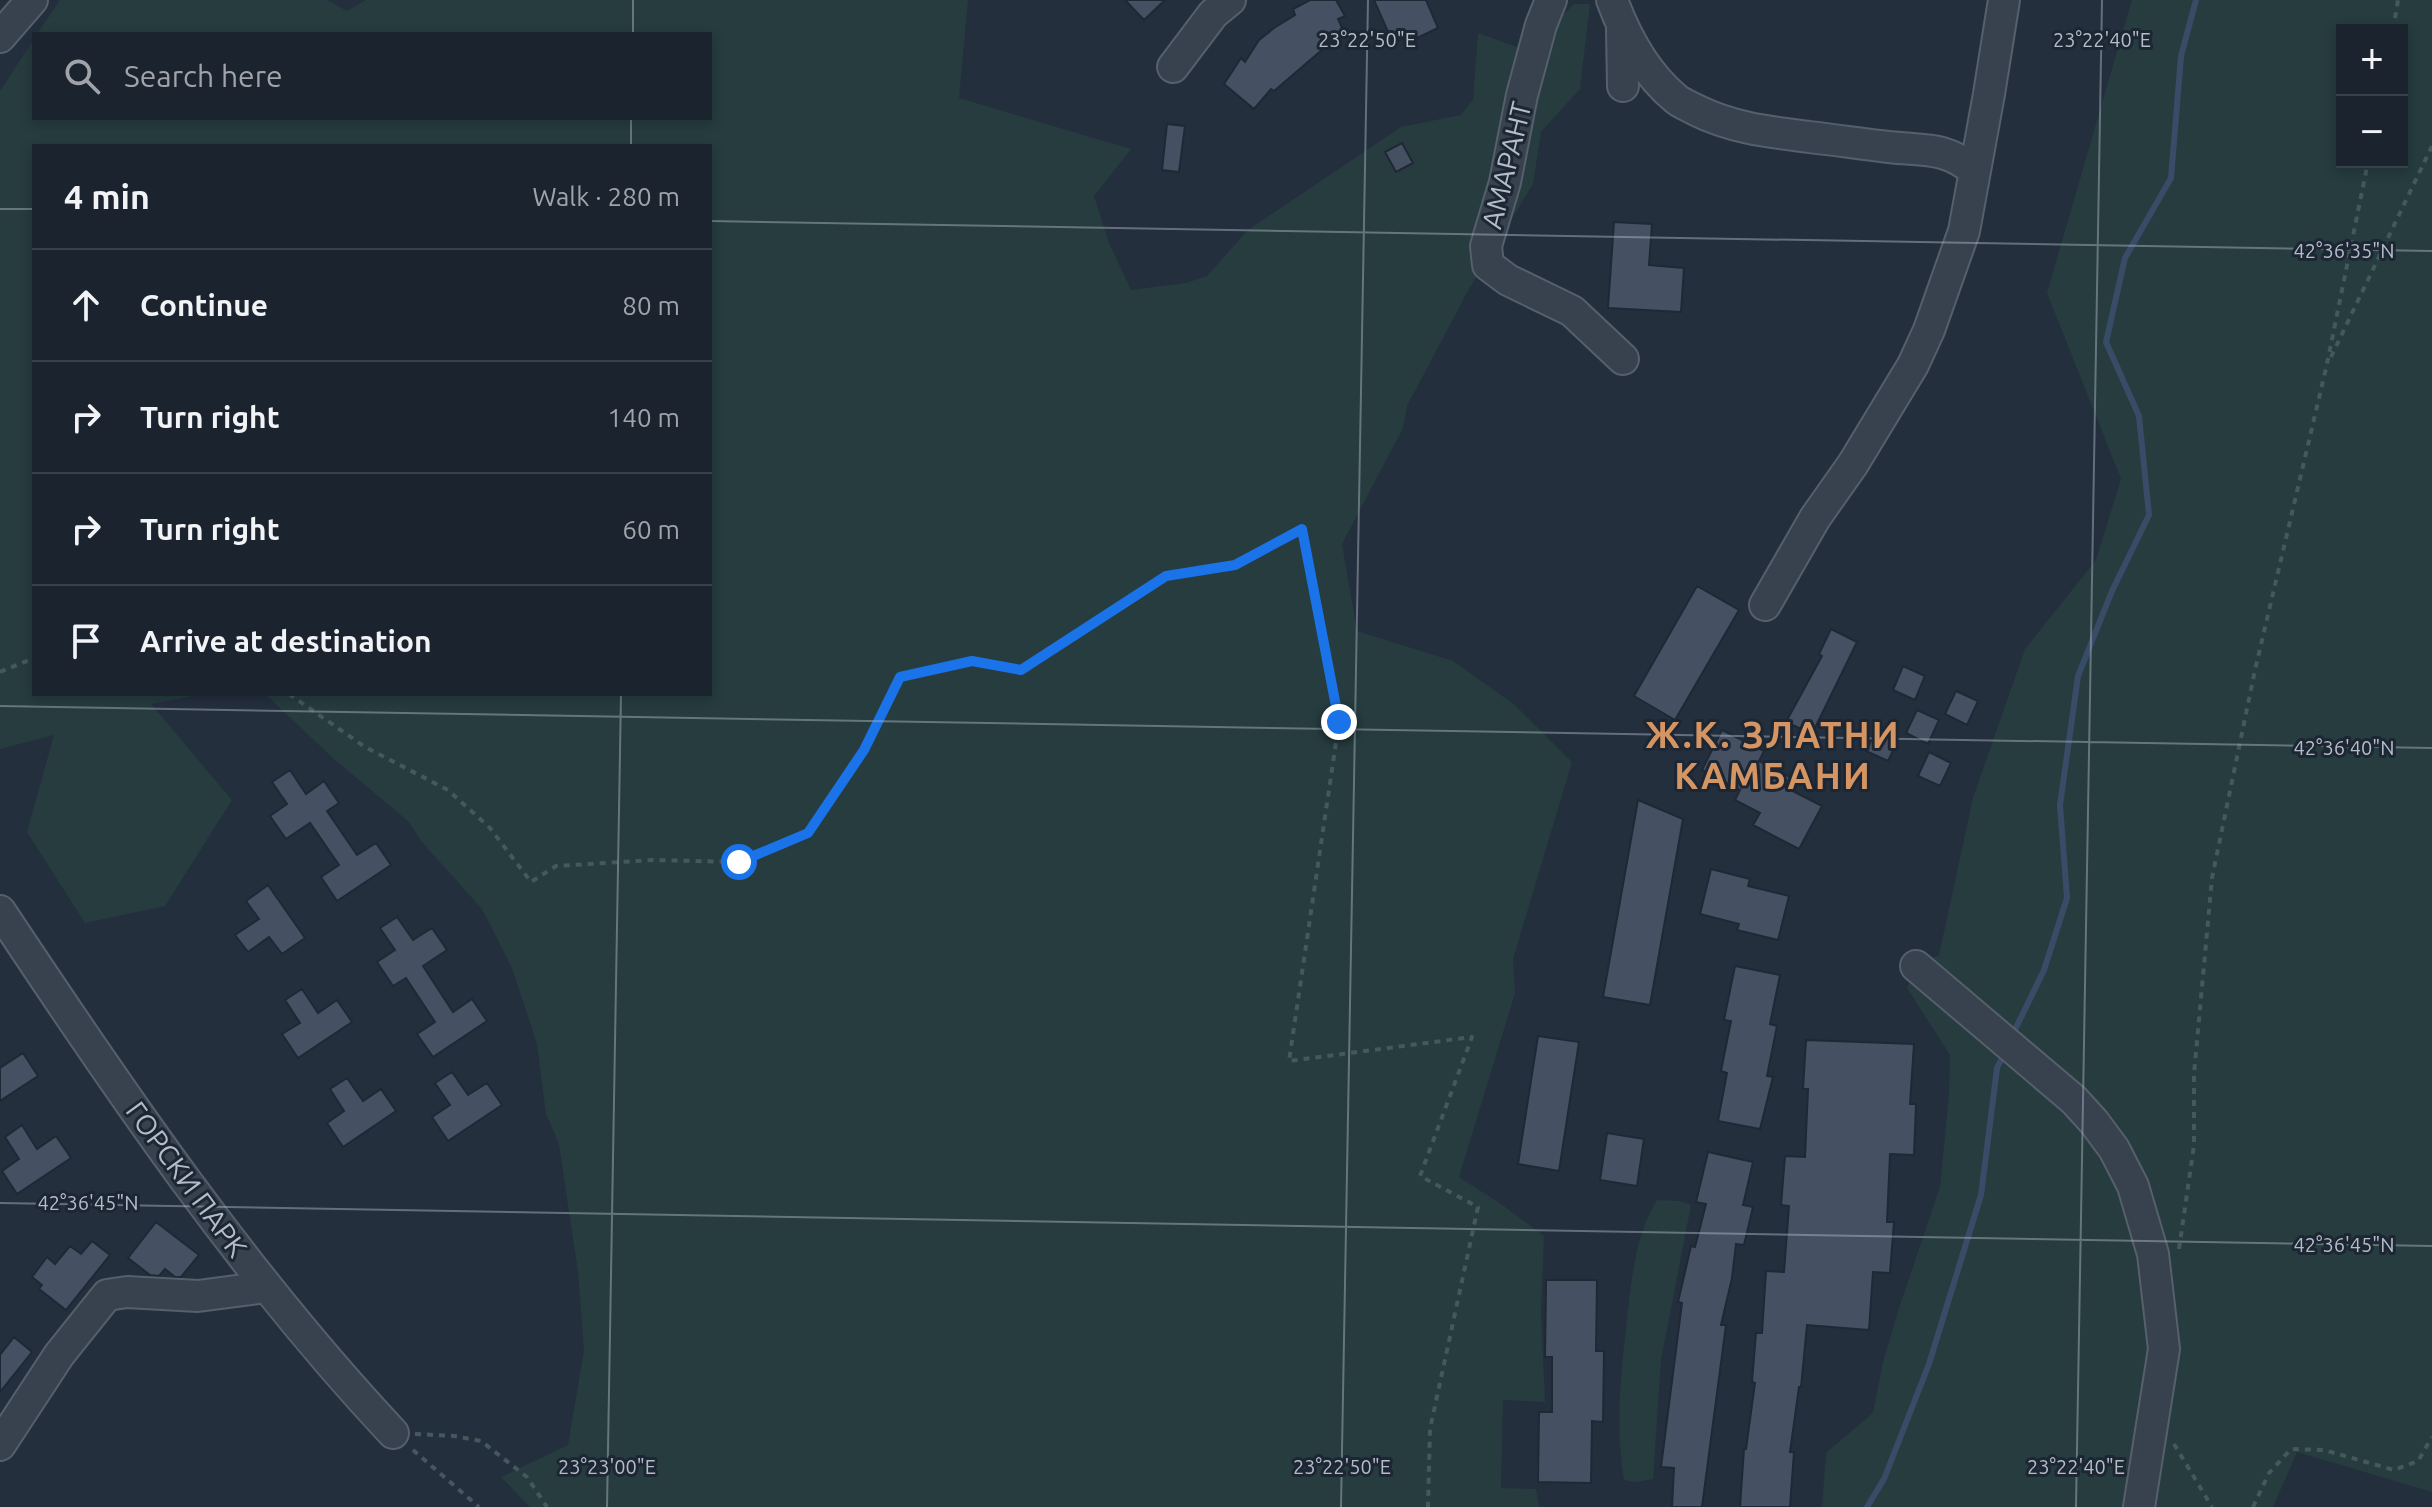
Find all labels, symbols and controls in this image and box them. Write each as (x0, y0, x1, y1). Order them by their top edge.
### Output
map controls (2336, 24, 2408, 168)
button: + (2336, 24, 2408, 96)
text: 23°22'50"E (1318, 28, 1416, 51)
text: 23°22'40"E (2053, 28, 2151, 51)
search box (32, 32, 712, 120)
icon: search (60, 54, 104, 98)
text: Search here (124, 59, 283, 93)
button: − (2336, 96, 2408, 168)
street label: АМАРАНТ (1475, 98, 1537, 232)
text: 4 min (64, 177, 150, 215)
text: Walk · 280 m (532, 182, 680, 211)
text: 42°36'35"N (2293, 239, 2395, 262)
icon: ahead (64, 283, 108, 327)
text: Continue (140, 288, 268, 322)
text: 80 m (622, 291, 680, 320)
icon: right (64, 395, 108, 439)
text: Turn right (140, 400, 280, 434)
text: 140 m (608, 403, 680, 432)
icon: right (64, 507, 108, 551)
text: Turn right (140, 512, 280, 546)
text: 60 m (622, 515, 680, 544)
icon: arrive (64, 619, 108, 663)
text: Arrive at destination (140, 624, 432, 658)
route end (1321, 704, 1357, 740)
district label: Ж.К. ЗЛАТНИ КАМБАНИ (1645, 714, 1901, 796)
text: 42°36'40"N (2293, 736, 2395, 759)
route start (721, 844, 757, 880)
street label: ГОРСКИ ПАРК (120, 1096, 254, 1262)
text: 42°36'45"N (37, 1191, 139, 1214)
text: 42°36'45"N (2293, 1233, 2395, 1256)
text: 23°23'00"E (558, 1455, 656, 1478)
text: 23°22'50"E (1293, 1455, 1391, 1478)
text: 23°22'40"E (2027, 1455, 2125, 1478)

